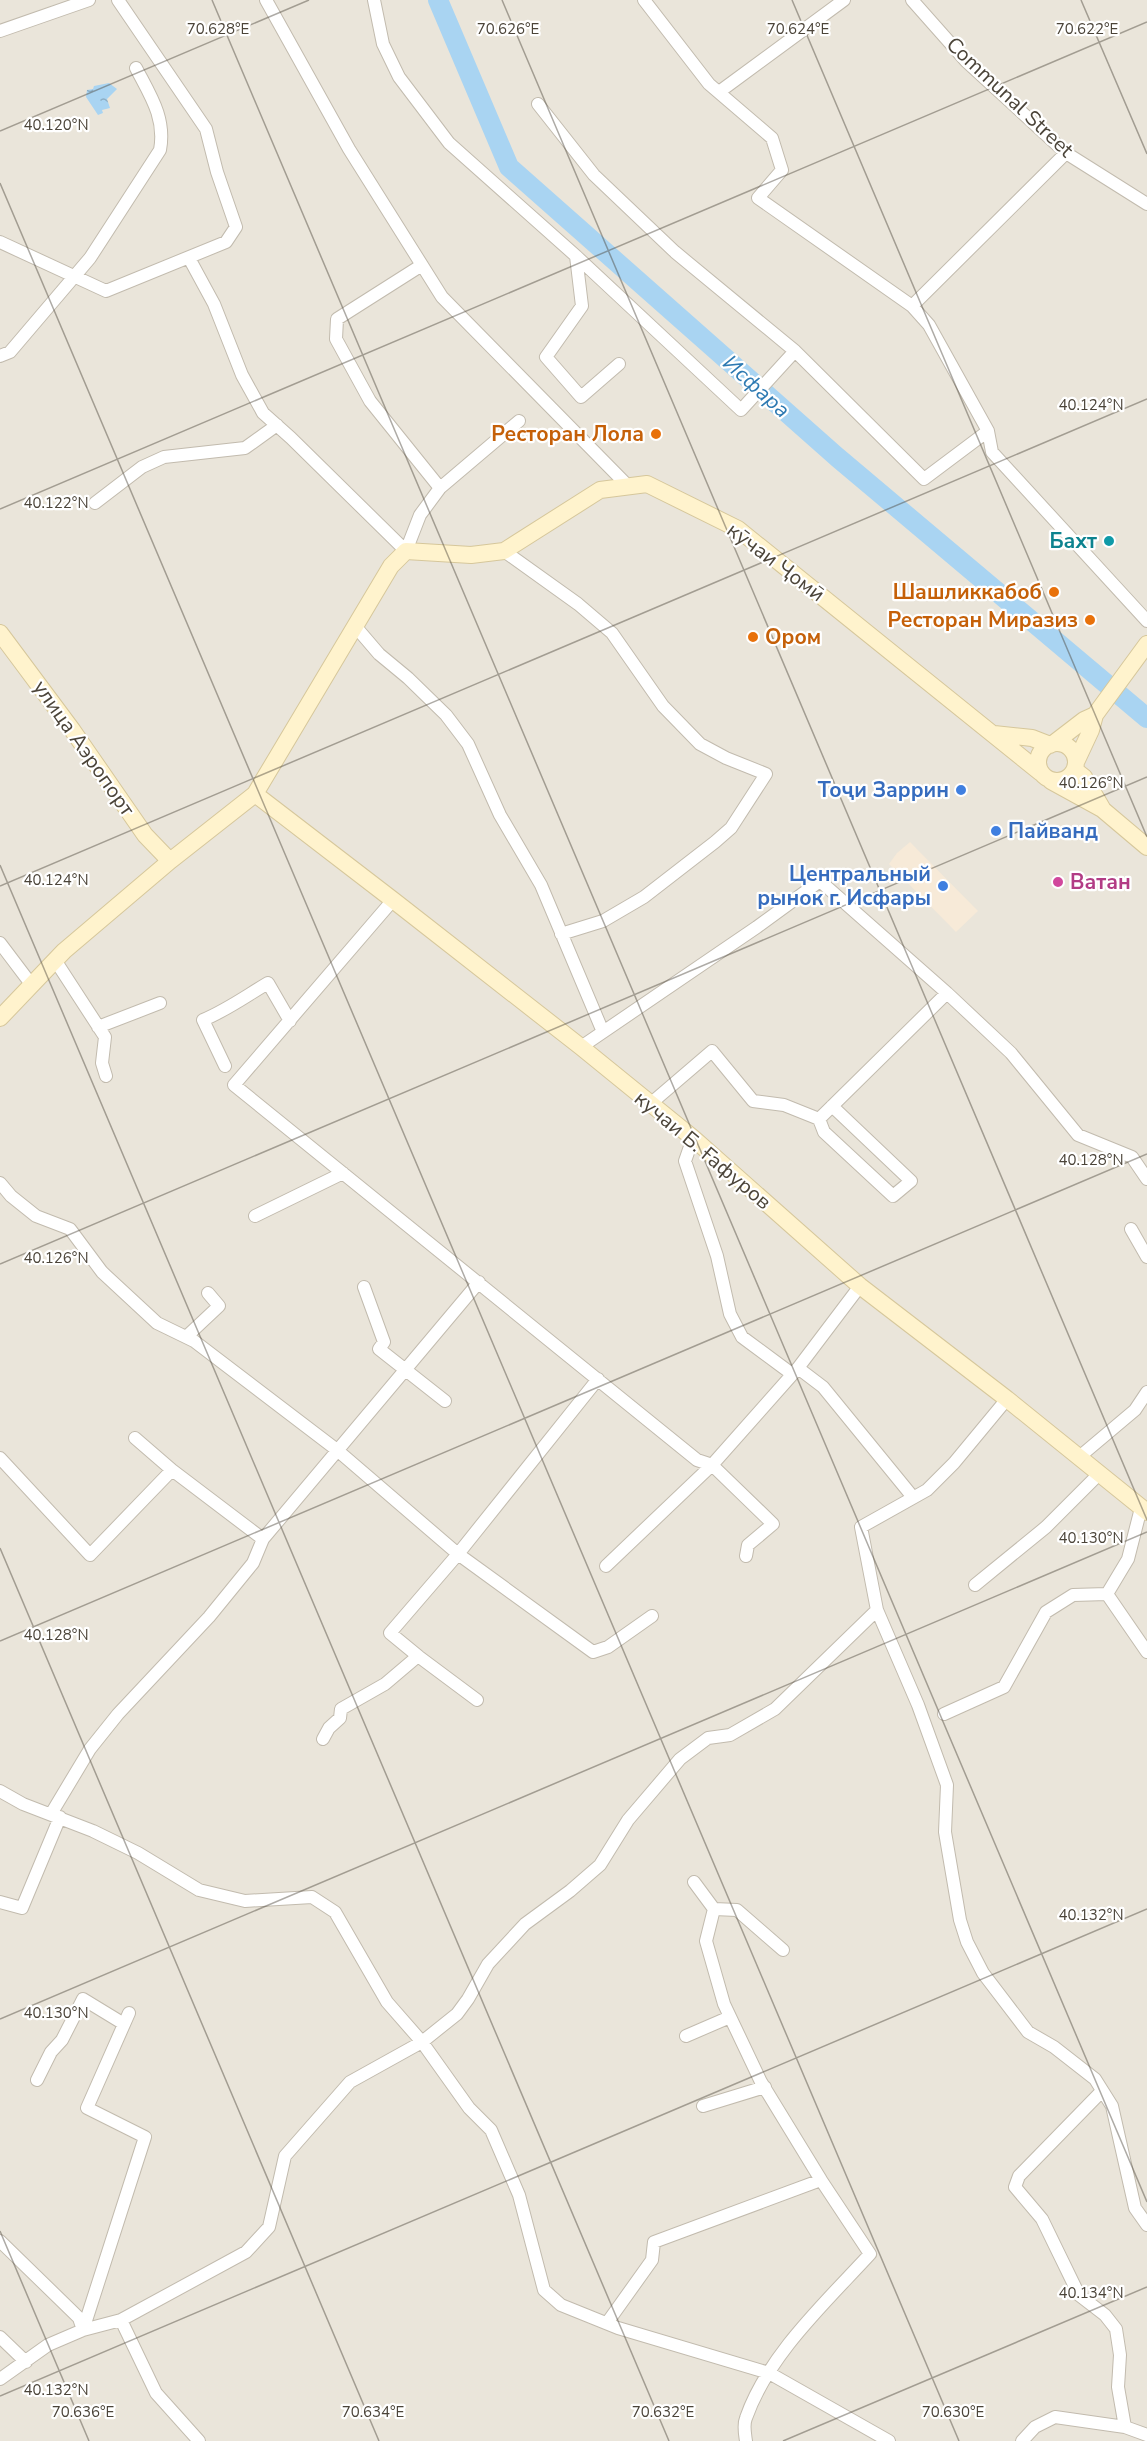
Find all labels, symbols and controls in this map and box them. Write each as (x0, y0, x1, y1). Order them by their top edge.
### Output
text: 70.628°E (187, 19, 249, 39)
text: 70.626°E (477, 19, 539, 39)
text: 70.624°E (767, 19, 829, 39)
text: 70.622°E (1056, 19, 1118, 39)
street label: Communal Street (940, 31, 1080, 164)
text: 40.120°N (23, 115, 89, 135)
water label: Исфара (716, 349, 796, 425)
text: 40.124°N (1058, 395, 1124, 415)
place label: Ресторан Лола (491, 420, 644, 448)
marker: Ресторан Лола (649, 427, 663, 441)
text: 40.122°N (23, 493, 89, 513)
street label: кӯчаи Ҷомӣ (721, 516, 831, 608)
place label: Бахт (1049, 527, 1097, 555)
marker: Бахт (1102, 534, 1116, 548)
place label: Шашликкабоб (893, 578, 1042, 606)
marker: Шашликкабоб (1047, 585, 1061, 599)
place label: Ресторан Миразиз (887, 606, 1078, 634)
marker: Ресторан Миразиз (1083, 613, 1097, 627)
place label: Ором (765, 623, 821, 651)
marker: Ором (746, 630, 760, 644)
street label: улица Аэропорт (27, 675, 142, 822)
text: 40.126°N (1058, 773, 1124, 793)
place label: Тоҷи Заррин (818, 776, 949, 804)
marker: Тоҷи Заррин (954, 783, 968, 797)
place label: Пайванд (1008, 817, 1098, 845)
marker: Пайванд (989, 824, 1003, 838)
place label: Центральный рынок г. Исфары (757, 860, 931, 912)
place label: Ватан (1070, 868, 1131, 896)
text: 40.124°N (23, 870, 89, 890)
marker: Ватан (1051, 875, 1065, 889)
marker: Центральный рынок г. Исфары (936, 879, 950, 893)
street label: кучаи Б. Ғафуров (629, 1084, 777, 1216)
text: 40.128°N (1058, 1150, 1124, 1170)
text: 40.126°N (23, 1248, 89, 1268)
text: 40.130°N (1058, 1528, 1124, 1548)
text: 40.128°N (23, 1625, 89, 1645)
text: 40.132°N (1058, 1905, 1124, 1925)
text: 40.130°N (23, 2003, 89, 2023)
text: 40.134°N (1058, 2283, 1124, 2303)
text: 40.132°N (23, 2380, 89, 2400)
text: 70.636°E (52, 2402, 114, 2422)
text: 70.634°E (342, 2402, 404, 2422)
text: 70.632°E (632, 2402, 694, 2422)
text: 70.630°E (922, 2402, 984, 2422)

